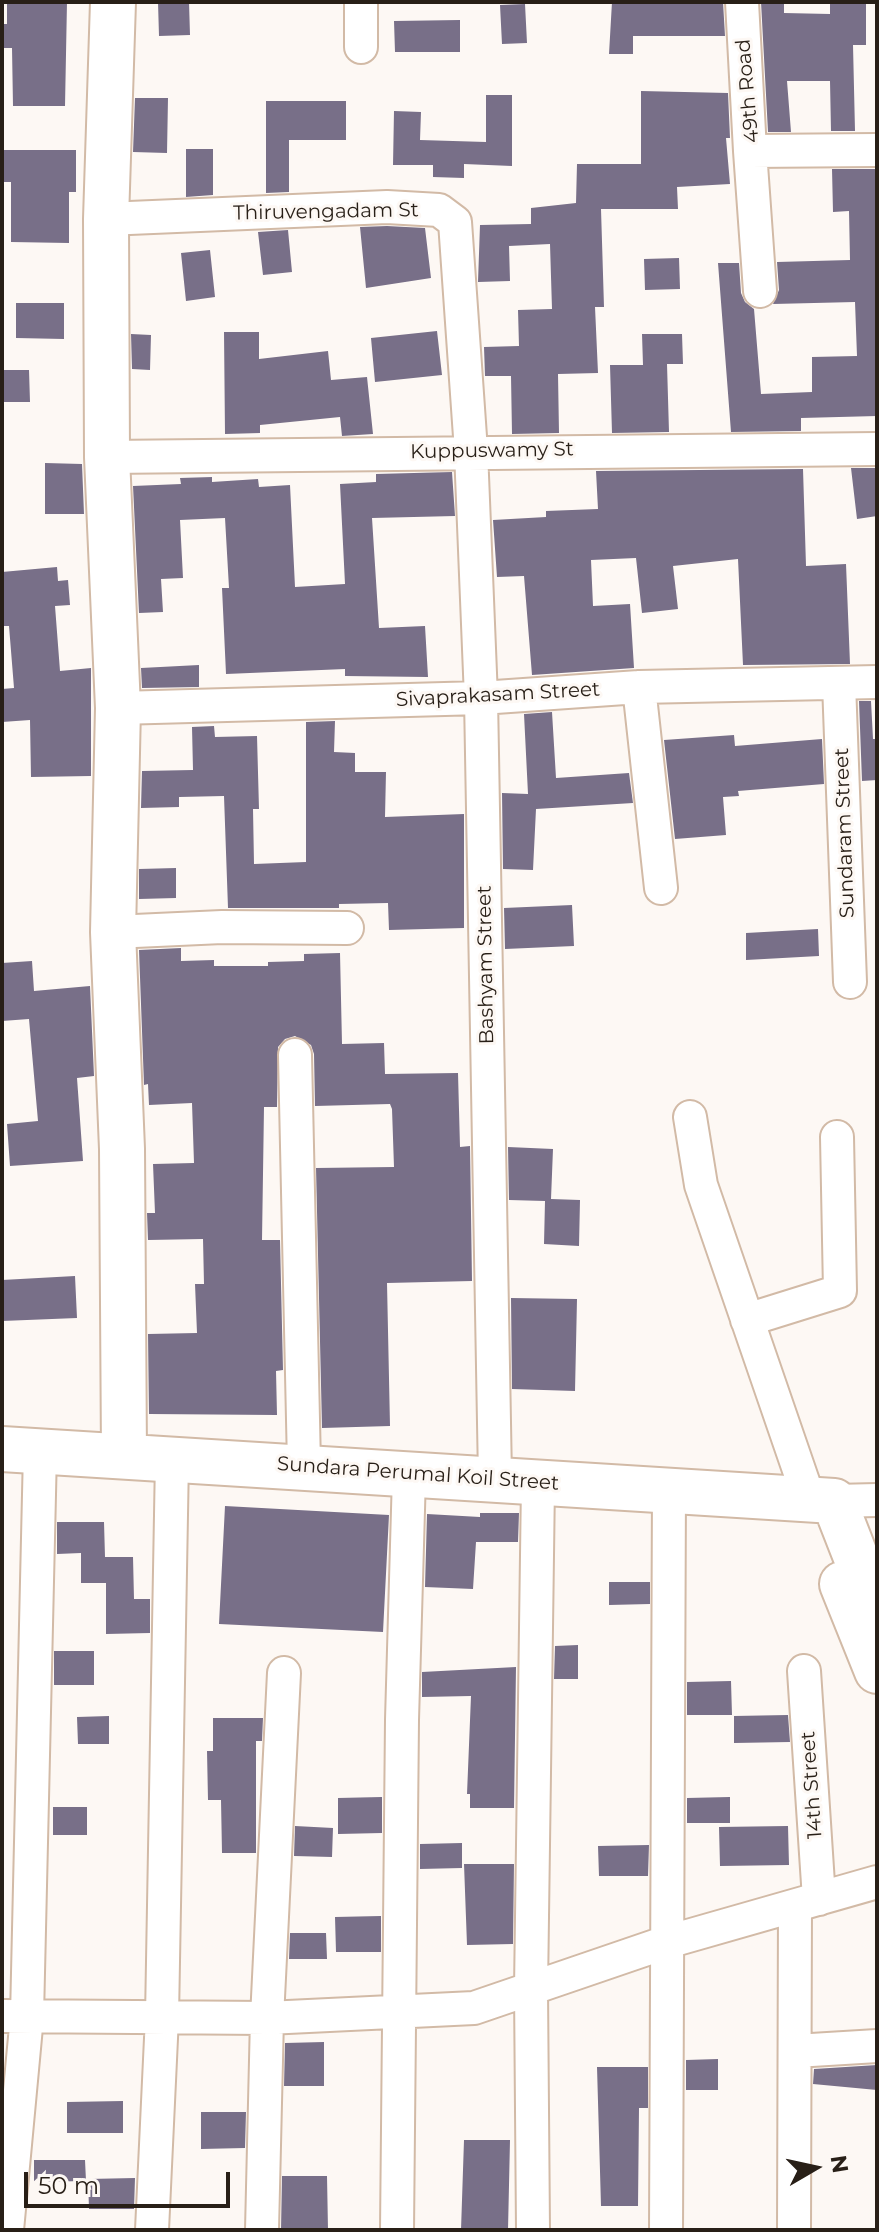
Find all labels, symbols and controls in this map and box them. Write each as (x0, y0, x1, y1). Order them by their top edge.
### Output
street label: 49th Road (731, 38, 765, 144)
street label: Thiruvengadam St (233, 198, 419, 226)
street label: Kuppuswamy St (410, 438, 574, 464)
street label: Sivaprakasam Street (395, 678, 601, 712)
street label: Sundaram Street (830, 747, 860, 919)
street label: Bashyam Street (473, 885, 499, 1045)
street label: Sundara Perumal Koil Street (276, 1452, 560, 1496)
street label: 14th Street (796, 1730, 828, 1840)
north arrow (775, 2128, 855, 2208)
text: N (824, 2153, 854, 2175)
scale bar (28, 2156, 234, 2206)
text: 50 m (38, 2171, 99, 2200)

